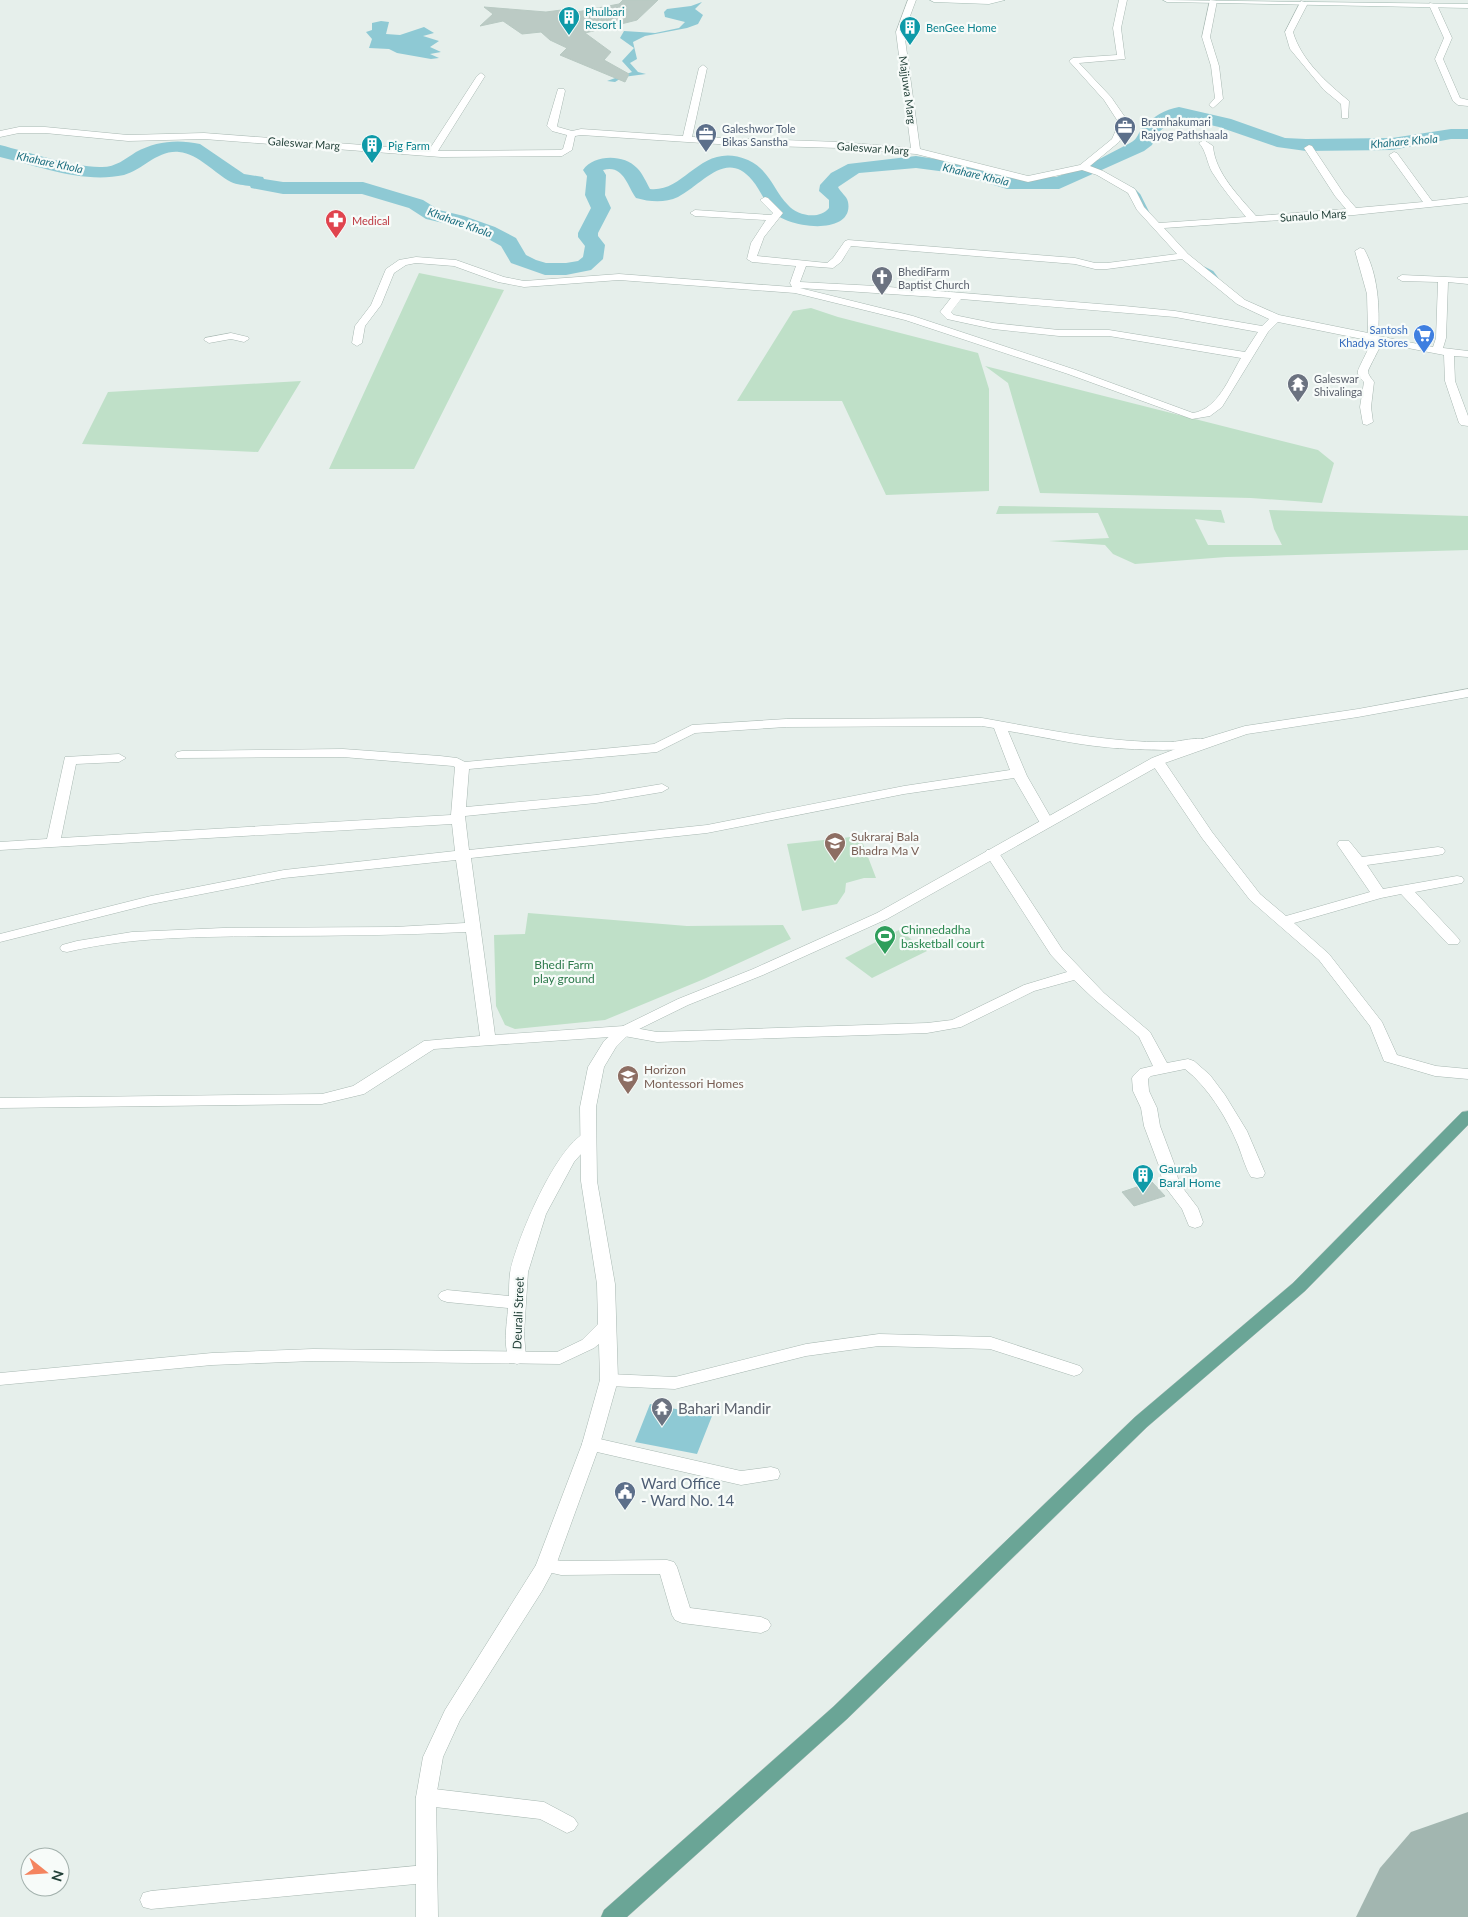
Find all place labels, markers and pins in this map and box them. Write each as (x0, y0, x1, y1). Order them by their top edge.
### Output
building icon: Phulbari Resort l (557, 5, 581, 36)
place label: Phulbari Resort l (585, 5, 625, 31)
building icon: BenGee Home (898, 15, 922, 46)
place label: BenGee Home (926, 21, 997, 34)
office icon: Bramhakumari Rajyog Pathshaala (1113, 115, 1137, 146)
place label: Bramhakumari Rajyog Pathshaala (1141, 115, 1228, 141)
office icon: Galeshwor Tole Bikas Sanstha (694, 122, 718, 153)
place label: Galeshwor Tole Bikas Sanstha (722, 122, 796, 148)
building icon: Pig Farm (360, 133, 384, 164)
place label: Pig Farm (388, 139, 430, 152)
pharmacy icon: Medical (324, 208, 348, 239)
place label: Medical (352, 214, 390, 227)
church icon: BhediFarm Baptist Church (870, 265, 894, 296)
place label: BhediFarm Baptist Church (898, 265, 970, 291)
place label: Santosh Khadya Stores (1339, 323, 1408, 349)
supermarket icon: Santosh Khadya Stores (1412, 323, 1436, 354)
temple icon: Galeswar Shivalinga (1286, 372, 1310, 403)
place label: Galeswar Shivalinga (1314, 372, 1362, 398)
place label: Sukraraj Bala Bhadra Ma V (851, 829, 920, 858)
school or university icon: Sukraraj Bala Bhadra Ma V (823, 831, 847, 862)
place label: Chinnedadha basketball court (901, 922, 985, 951)
sports icon: Chinnedadha basketball court (873, 924, 897, 955)
place label: Horizon Montessori Homes (644, 1062, 744, 1091)
school or university icon: Horizon Montessori Homes (616, 1064, 640, 1095)
place label: Gaurab Baral Home (1159, 1161, 1221, 1190)
building icon: Gaurab Baral Home (1131, 1163, 1155, 1194)
temple icon: Bahari Mandir (650, 1396, 674, 1427)
place label: Bahari Mandir (678, 1399, 771, 1417)
place label: Ward Office - Ward No. 14 (641, 1474, 735, 1509)
public building icon: Ward Office - Ward No. 14 (613, 1480, 637, 1511)

